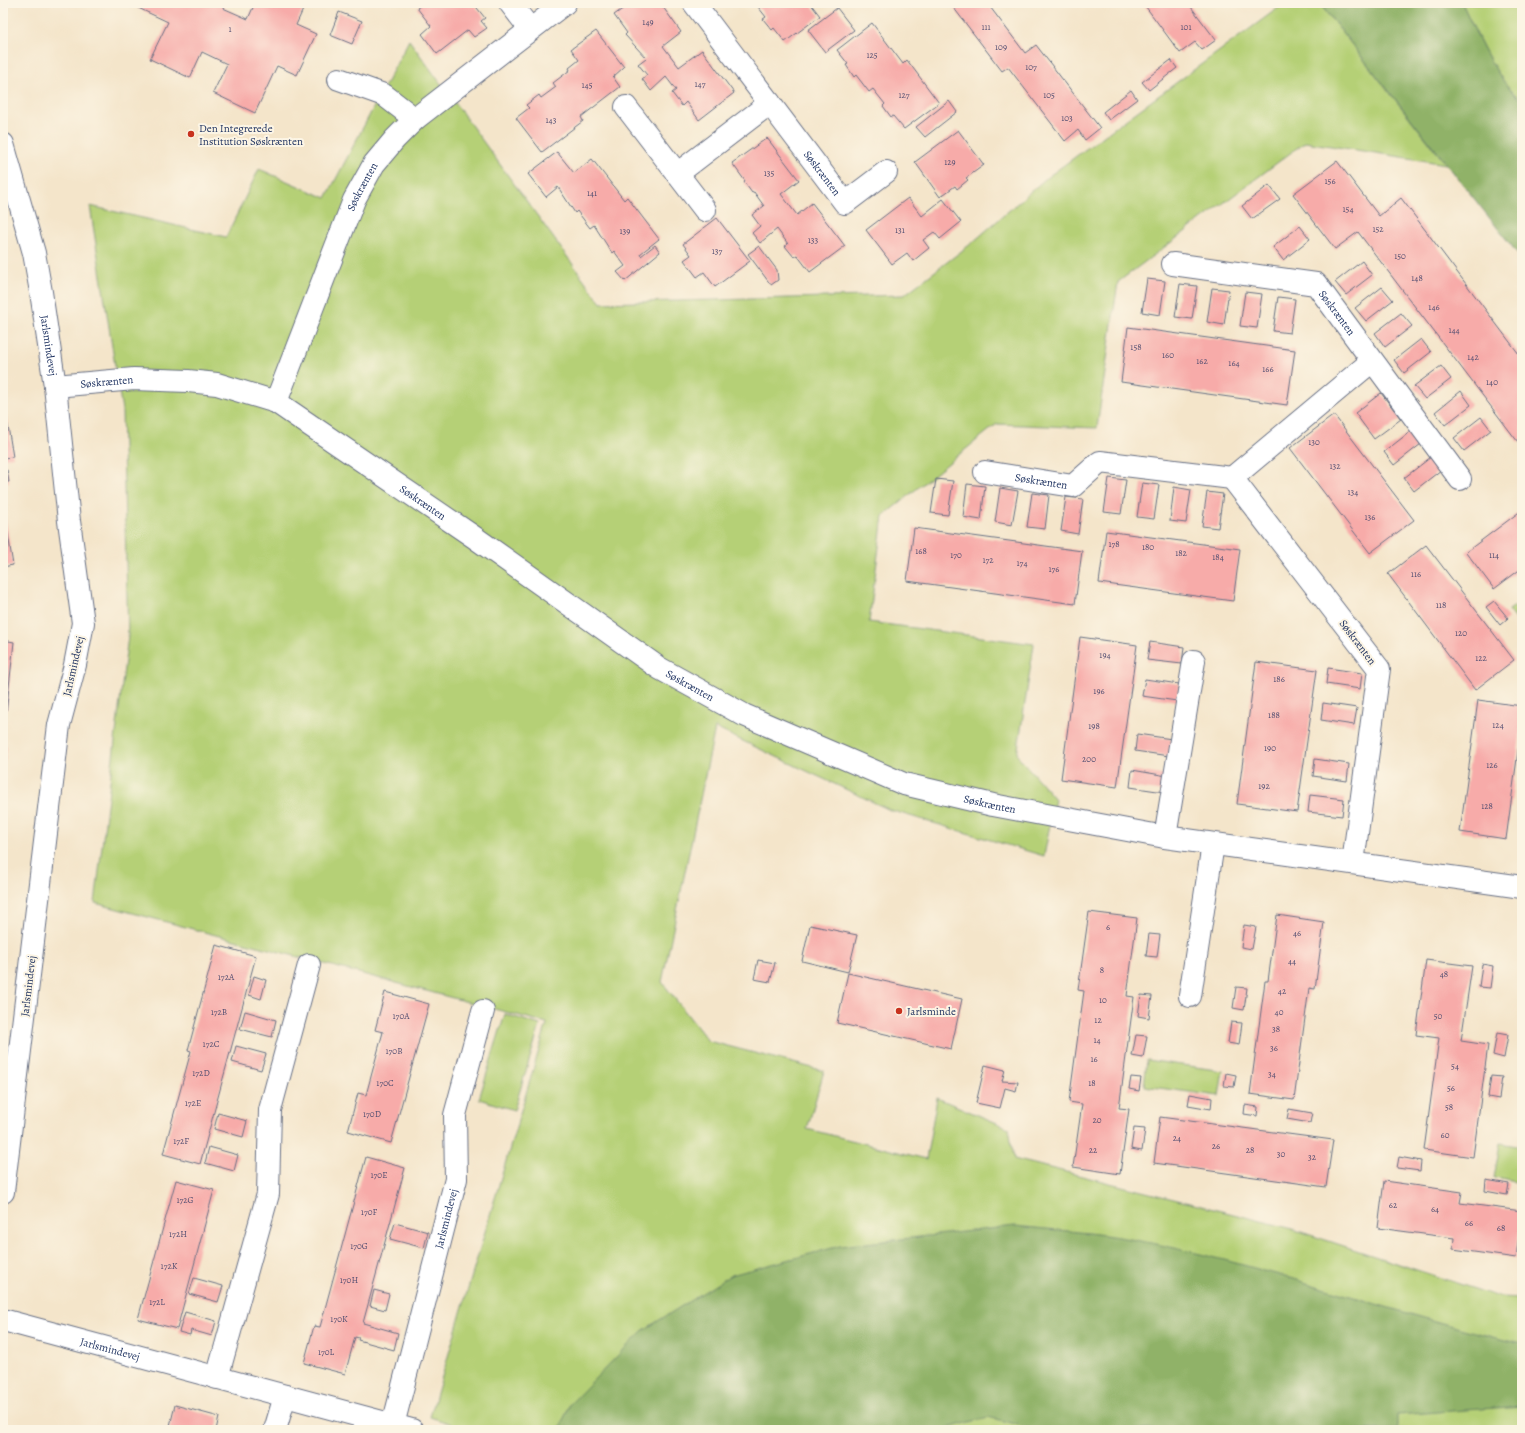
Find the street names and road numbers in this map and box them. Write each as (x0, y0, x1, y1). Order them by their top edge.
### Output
street label: Søskrænten (800, 148, 844, 199)
street label: Søskrænten (344, 160, 381, 213)
street label: Søskrænten (1315, 287, 1359, 339)
street label: Jarlsmindevej (37, 314, 60, 377)
street label: Søskrænten (80, 372, 134, 392)
street label: Søskrænten (1014, 470, 1069, 493)
street label: Søskrænten (397, 481, 449, 524)
street label: Søskrænten (1336, 617, 1380, 668)
street label: Jarlsmindevej (59, 635, 88, 698)
street label: Søskrænten (663, 666, 717, 705)
street label: Søskrænten (962, 791, 1017, 817)
street label: Jarlsmindevej (17, 955, 40, 1017)
street label: Jarlsmindevej (431, 1187, 461, 1250)
street label: Jarlsmindevej (78, 1334, 142, 1365)

